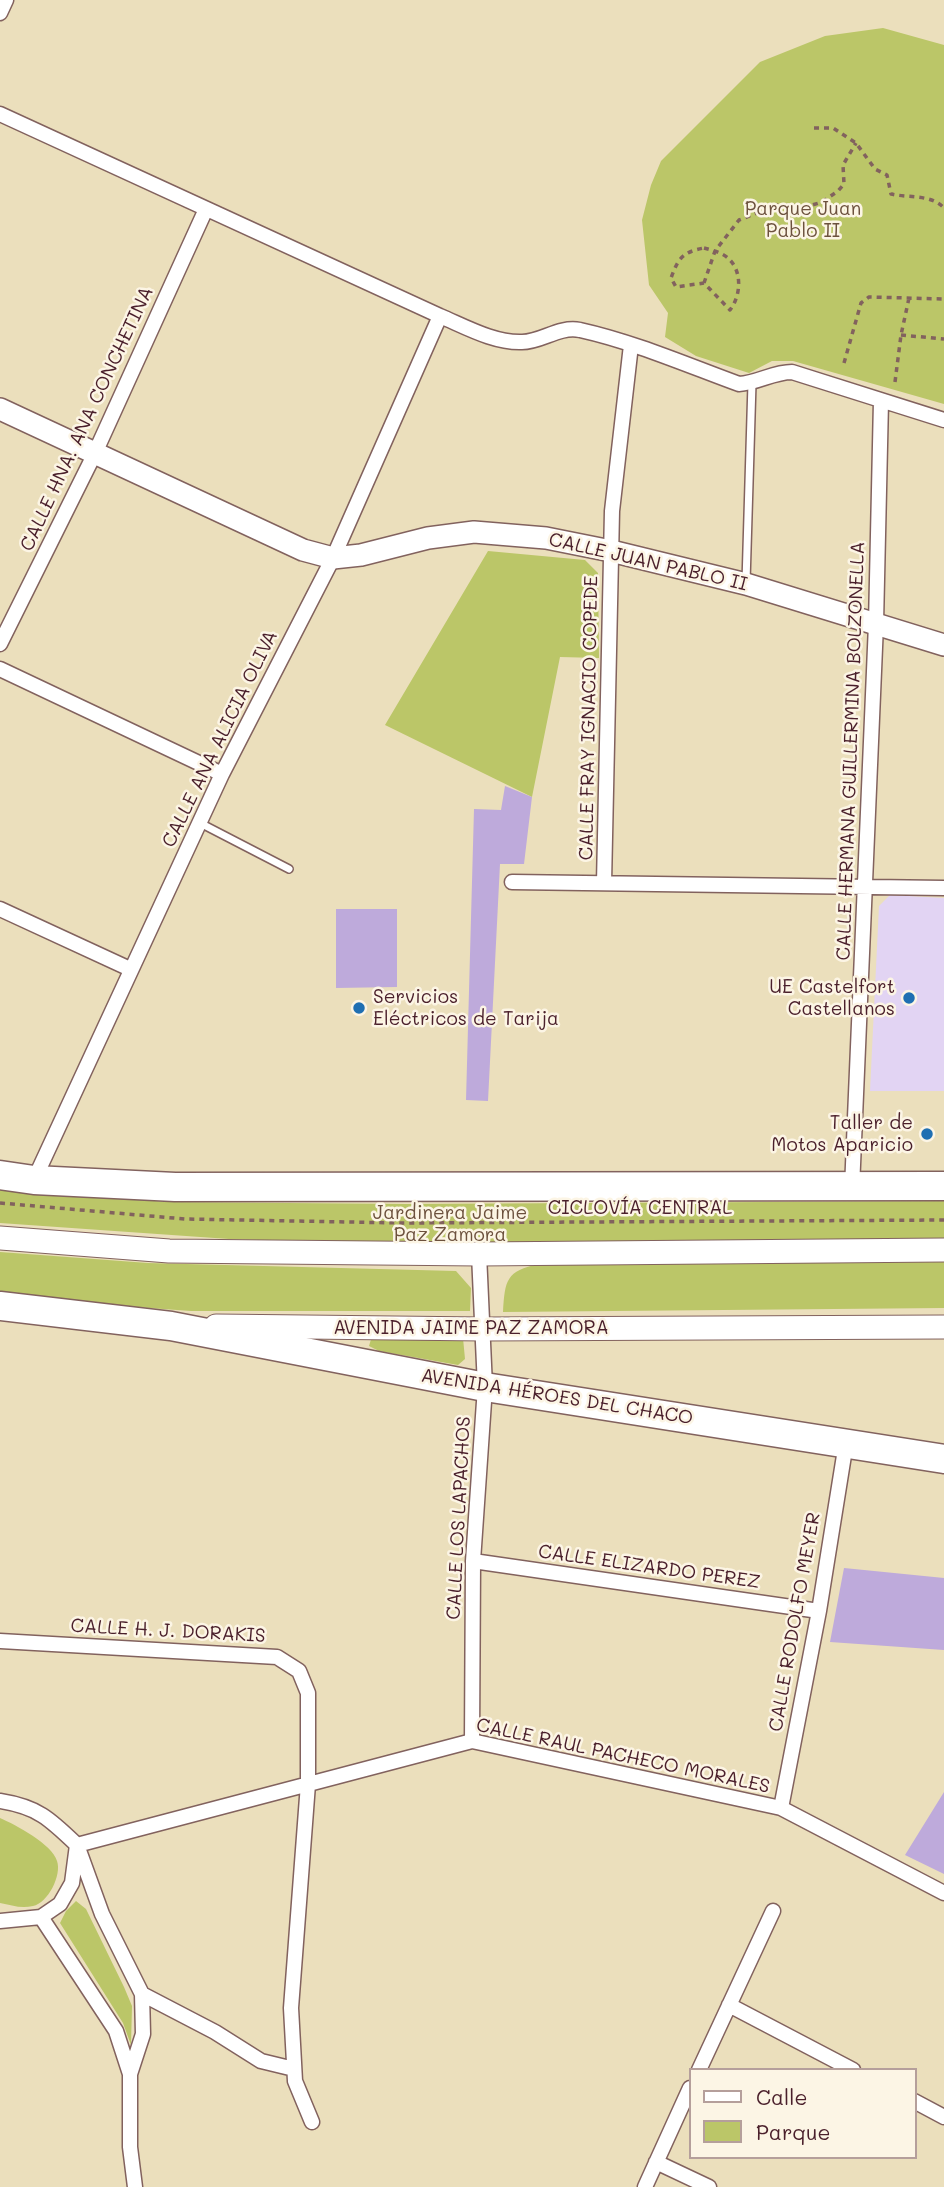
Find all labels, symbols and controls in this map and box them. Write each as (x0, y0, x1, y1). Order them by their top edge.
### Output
park label: Parque Juan Pablo II (745, 198, 861, 242)
street label: CALLE HNA. ANA CONCHETINA (16, 283, 158, 555)
street label: CALLE JUAN PABLO II (547, 528, 749, 596)
street label: CALLE HERMANA GUILLERMINA BOLZONELLA (832, 541, 870, 961)
street label: CALLE FRAY IGNACIO COPEDE (575, 576, 603, 860)
street label: CALLE ANA ALICIA OLIVA (157, 627, 283, 851)
place label: UE Castelfort Castellanos (769, 976, 895, 1020)
place label: Servicios Eléctricos de Tarija (373, 986, 559, 1030)
marker: UE Castelfort Castellanos (901, 990, 917, 1006)
marker: Servicios Eléctricos de Tarija (351, 1000, 367, 1016)
place label: Taller de Motos Aparicio (771, 1112, 913, 1156)
marker: Taller de Motos Aparicio (919, 1126, 935, 1142)
street label: CICLOVÍA CENTRAL (548, 1197, 732, 1219)
park label: Jardinera Jaime Paz Zamora (373, 1202, 527, 1246)
street label: AVENIDA JAIME PAZ ZAMORA (333, 1317, 609, 1339)
street label: AVENIDA HÉROES DEL CHACO (419, 1364, 695, 1430)
street label: CALLE LOS LAPACHOS (442, 1416, 476, 1620)
street label: CALLE RODOLFO MEYER (764, 1511, 826, 1733)
street label: CALLE ELIZARDO PEREZ (537, 1540, 761, 1594)
street label: CALLE H. J. DORAKIS (70, 1615, 266, 1647)
street label: CALLE RAUL PACHECO MORALES (474, 1714, 772, 1798)
legend (688, 2068, 916, 2159)
text: Calle (756, 2083, 808, 2110)
text: Parque (756, 2118, 830, 2145)

